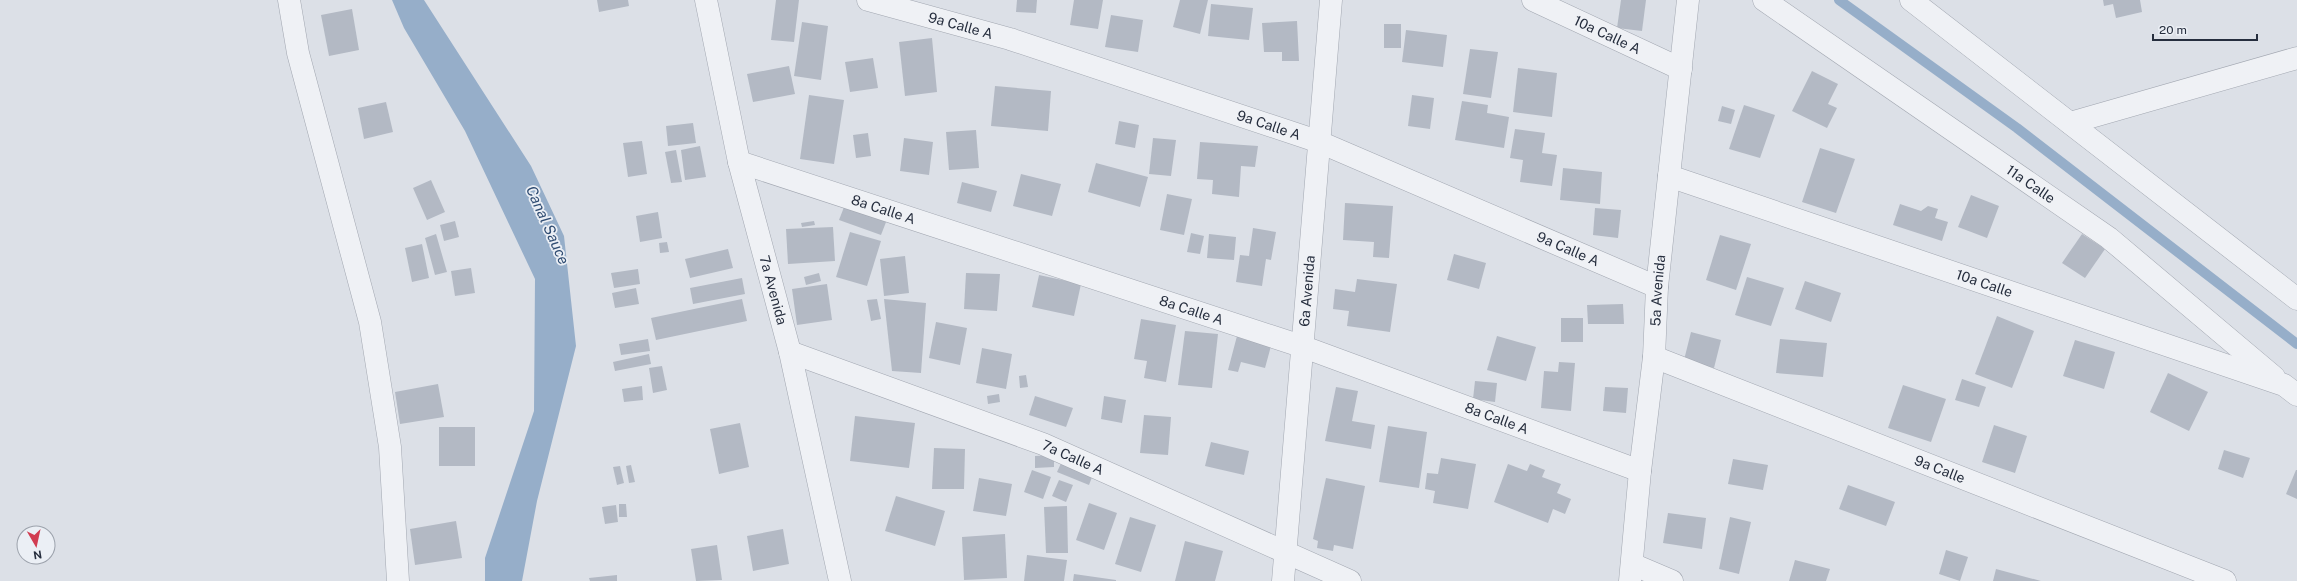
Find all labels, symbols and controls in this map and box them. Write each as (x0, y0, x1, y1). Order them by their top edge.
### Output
street label: 9a Calle A (926, 9, 995, 42)
street label: 10a Calle A (1571, 12, 1643, 57)
scale bar (2153, 16, 2257, 42)
text: 20 m (2159, 23, 2187, 37)
street label: 9a Calle A (1235, 107, 1303, 143)
street label: 11a Calle (2003, 162, 2058, 206)
water label: Canal Sauce (523, 183, 573, 267)
street label: 8a Calle A (849, 191, 918, 227)
street label: 9a Calle A (1534, 228, 1602, 269)
street label: 7a Avenida (756, 254, 790, 327)
street label: 5a Avenida (1647, 254, 1668, 327)
street label: 6a Avenida (1296, 255, 1318, 327)
street label: 10a Calle (1954, 266, 2015, 300)
street label: 8a Calle A (1157, 292, 1226, 328)
street label: 8a Calle A (1463, 399, 1531, 437)
street label: 7a Calle A (1040, 437, 1106, 478)
street label: 9a Calle (1912, 452, 1967, 486)
north arrow (16, 525, 56, 565)
text: N (32, 548, 43, 561)

